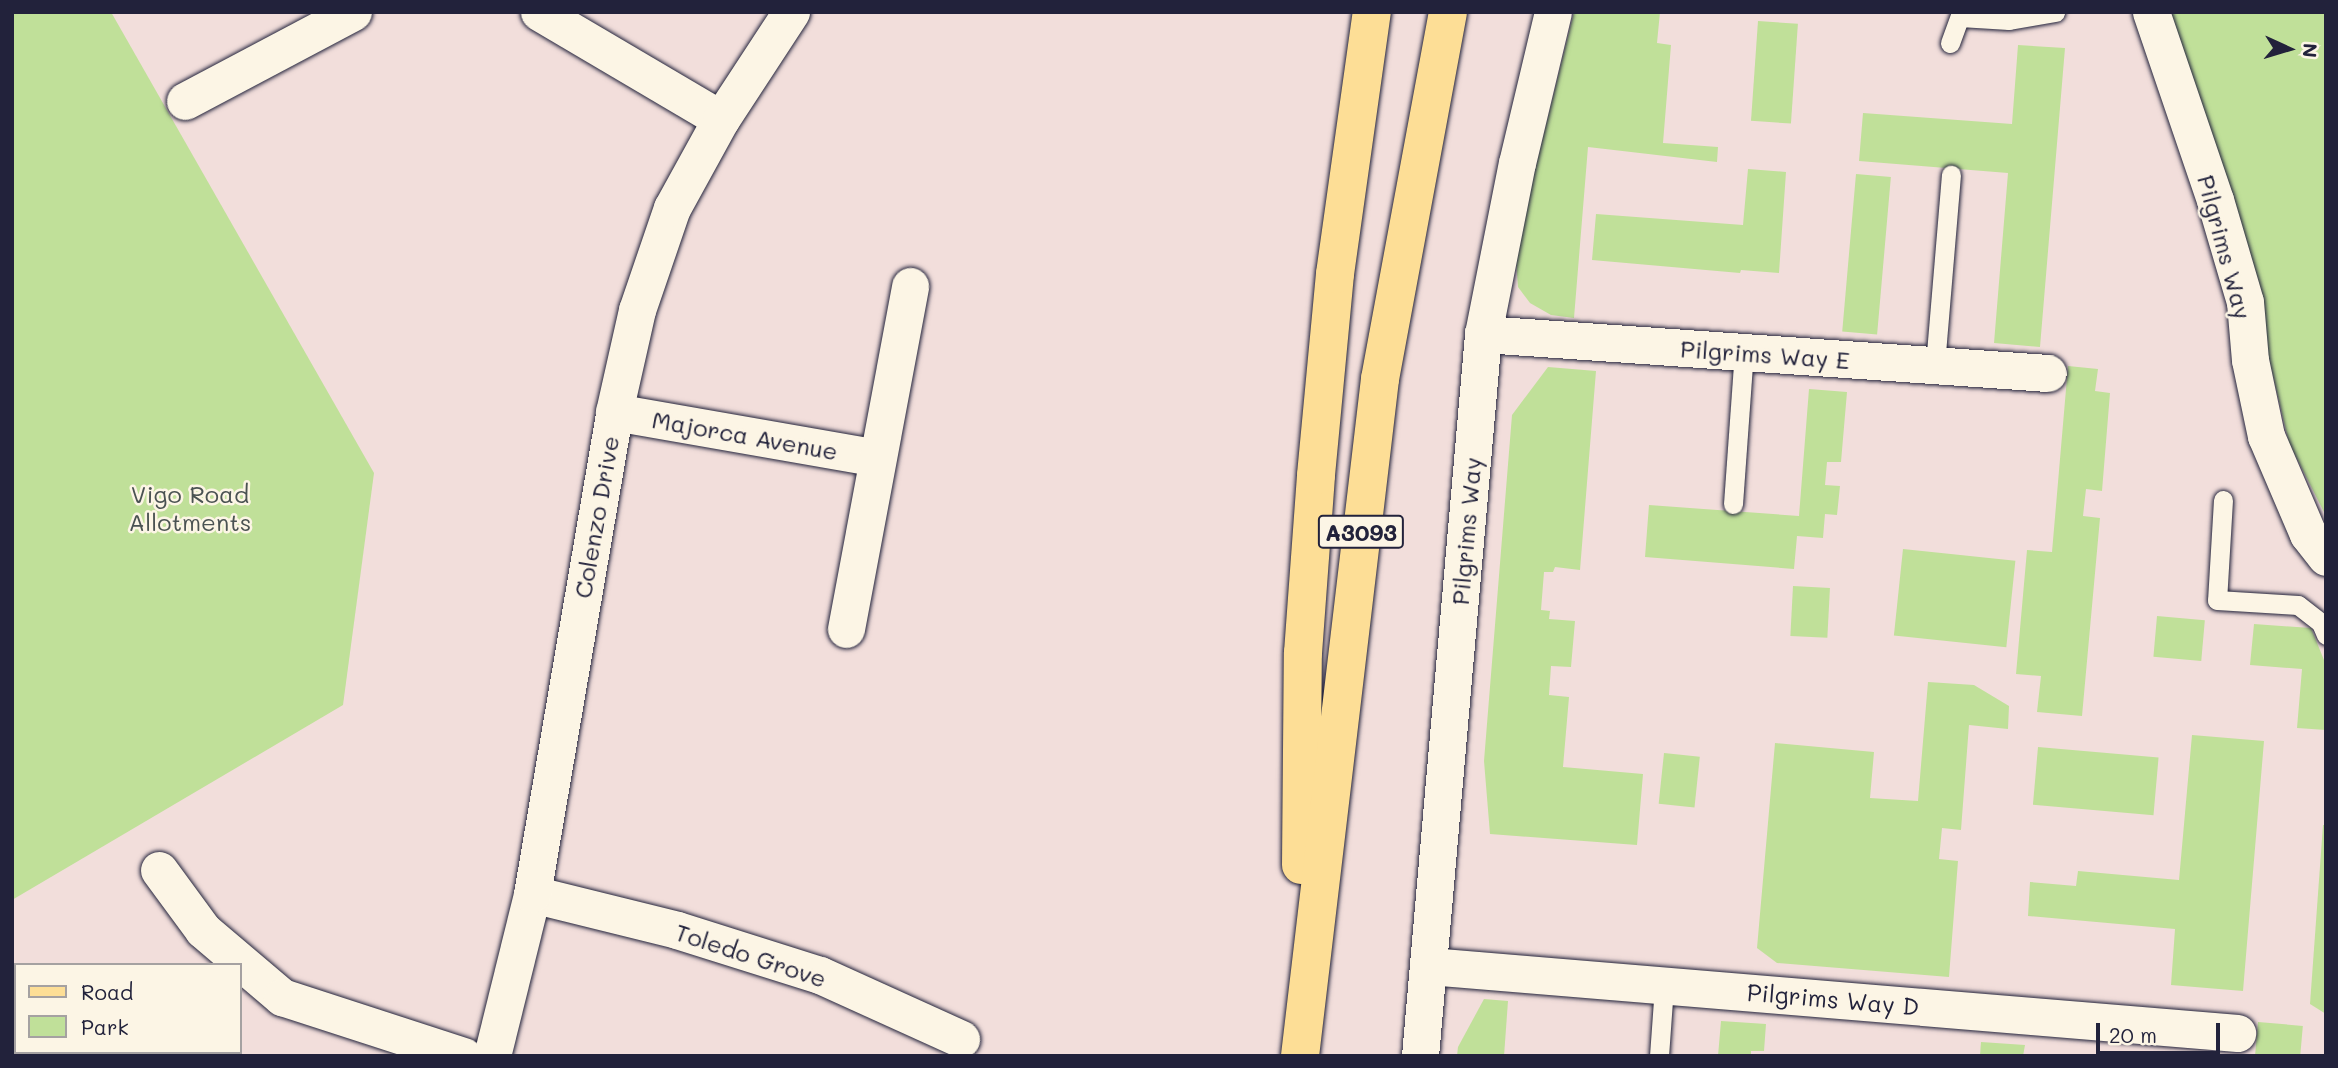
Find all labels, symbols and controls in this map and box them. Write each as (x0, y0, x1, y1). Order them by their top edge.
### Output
north arrow (2254, 14, 2324, 84)
text: N (2297, 42, 2323, 59)
street label: Pilgrims Way (2192, 172, 2258, 322)
street label: Pilgrims Way E (1679, 334, 1851, 374)
street label: Majorca Avenue (650, 404, 840, 466)
street label: Colenzo Drive (568, 434, 624, 600)
street label: Pilgrims Way (1445, 456, 1487, 606)
park label: Vigo Road Allotments (129, 480, 251, 536)
road number: A3093 (1317, 512, 1405, 552)
street label: Toledo Grove (672, 917, 830, 993)
legend (14, 963, 242, 1054)
street label: Pilgrims Way D (1746, 977, 1920, 1021)
text: Road (81, 978, 133, 1005)
scale bar (2100, 1009, 2224, 1052)
text: Park (81, 1013, 129, 1040)
text: 20 m (2109, 1021, 2157, 1048)

